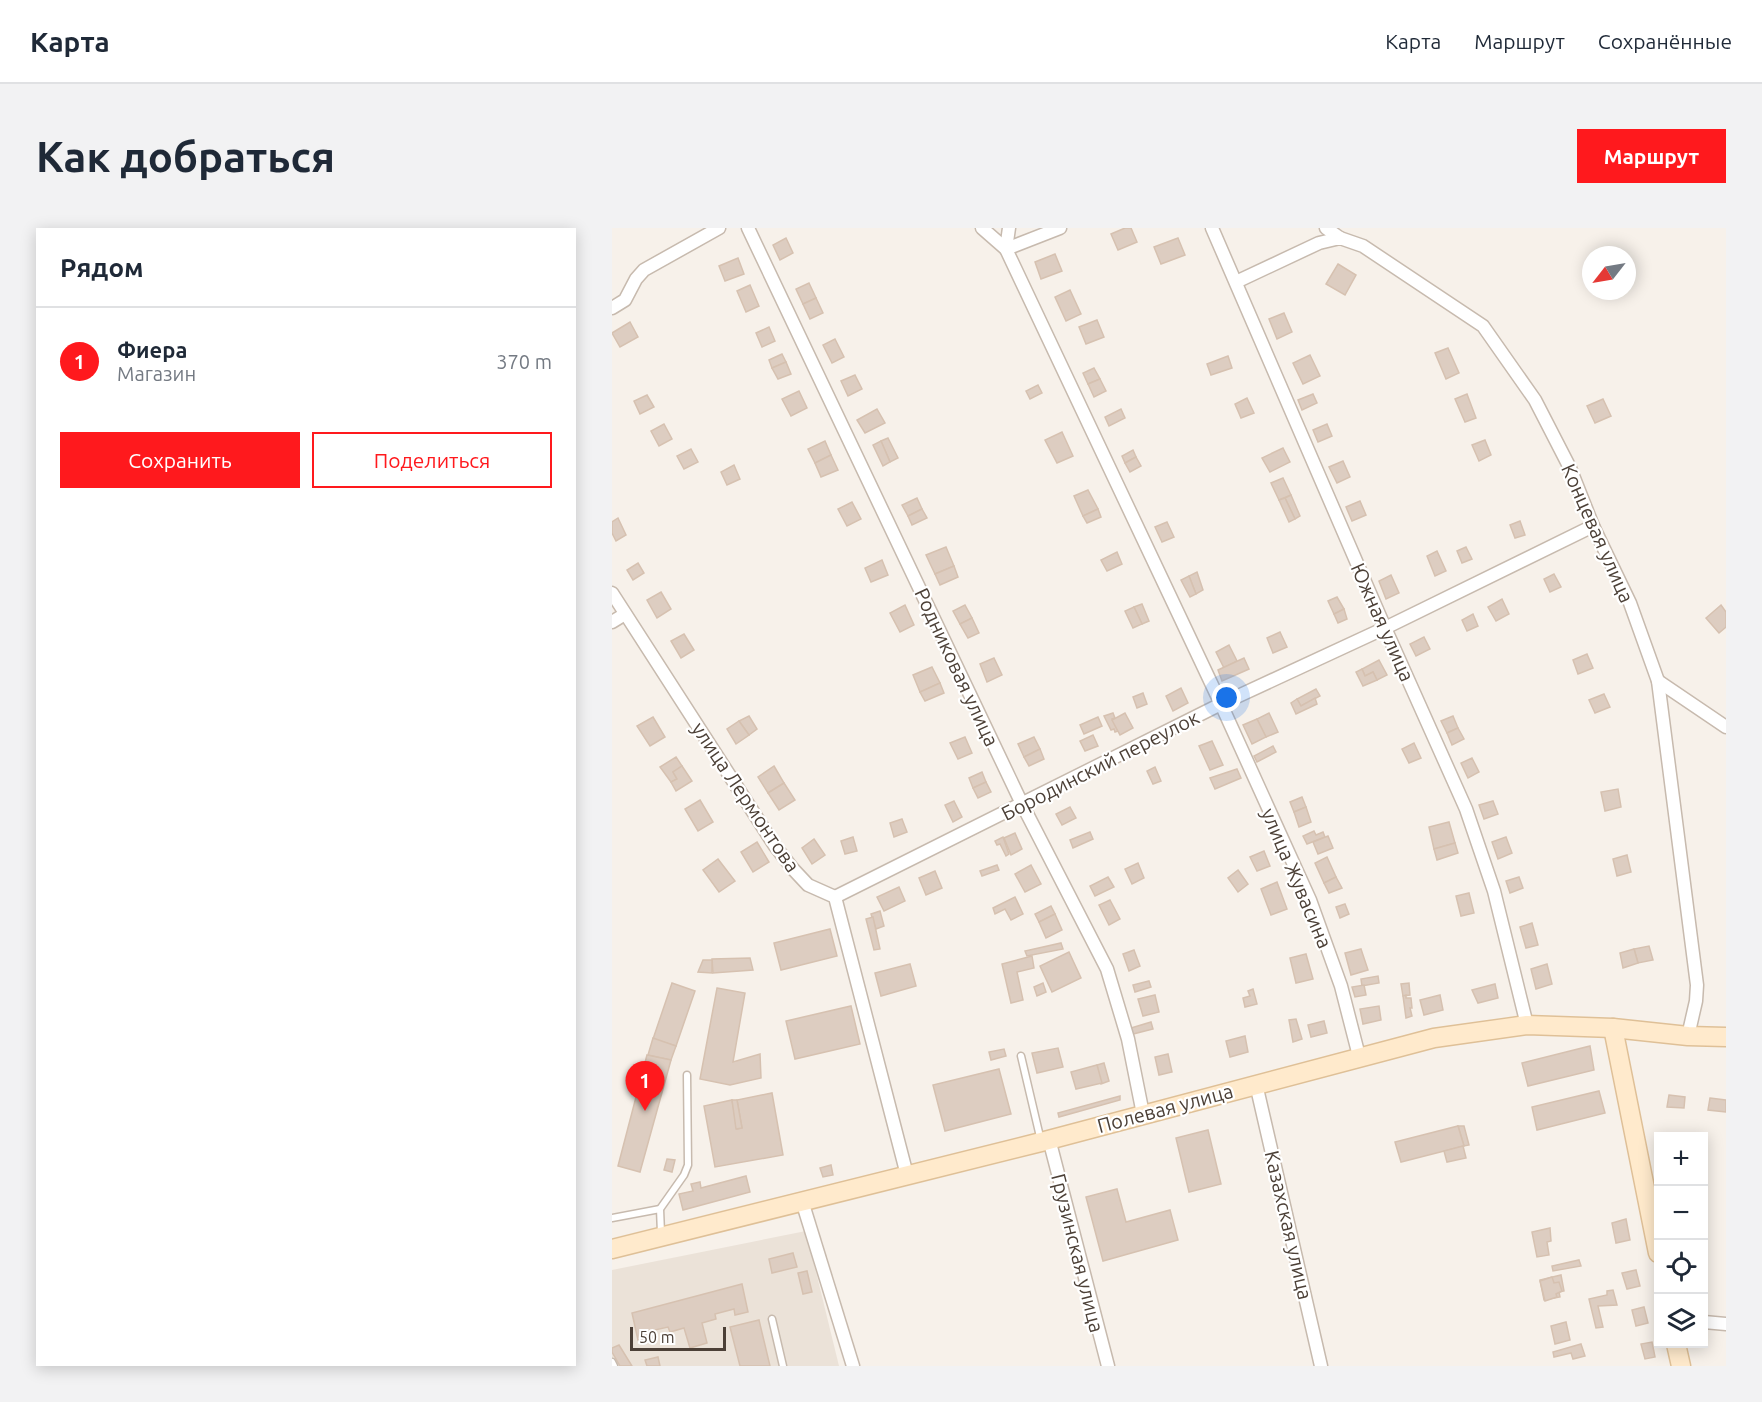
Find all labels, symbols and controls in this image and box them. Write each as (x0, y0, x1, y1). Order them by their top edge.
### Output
text: Карта (30, 26, 110, 57)
text: Карта (1385, 29, 1441, 53)
text: Маршрут (1474, 29, 1565, 53)
text: Сохранённые (1598, 29, 1732, 53)
button: Маршрут (1577, 129, 1726, 183)
text: Как добраться (36, 133, 335, 180)
north arrow (1582, 246, 1636, 300)
text: Рядом (60, 253, 144, 282)
text: Фиера (117, 337, 187, 362)
text: 1 (74, 350, 85, 373)
text: 370 m (496, 350, 552, 373)
text: Магазин (117, 362, 196, 385)
button: Сохранить (60, 432, 300, 488)
button: Поделиться (312, 432, 552, 488)
street label: Концевая улица (1557, 460, 1639, 606)
street label: Южная улица (1347, 559, 1419, 685)
street label: Родниковая улица (910, 584, 1004, 750)
your location (1212, 683, 1241, 712)
street label: Бородинский переулок (997, 705, 1203, 825)
street label: улица Лермонтова (687, 718, 805, 876)
street label: улица Жувасина (1257, 804, 1337, 952)
pin: 1 (626, 1062, 664, 1111)
street label: Полевая улица (1095, 1079, 1235, 1137)
map controls (1654, 1132, 1708, 1348)
button: + (1654, 1132, 1708, 1186)
street label: Казахская улица (1261, 1148, 1317, 1302)
street label: Грузинская улица (1047, 1171, 1109, 1335)
button: − (1654, 1186, 1708, 1240)
button: locate (1654, 1240, 1708, 1294)
button: layers (1654, 1294, 1708, 1348)
scale bar (630, 1324, 726, 1352)
text: 50 m (639, 1328, 675, 1346)

